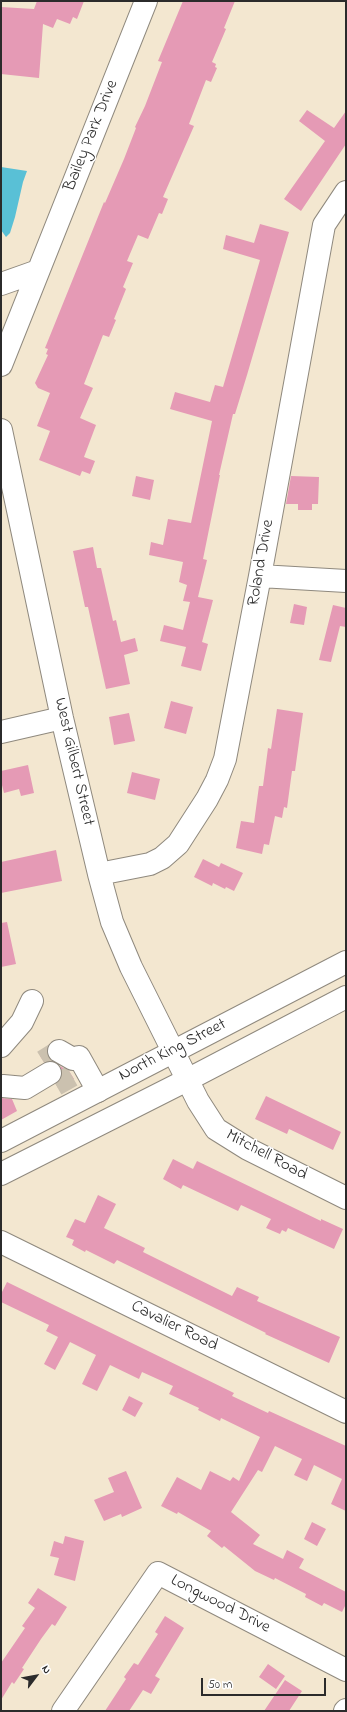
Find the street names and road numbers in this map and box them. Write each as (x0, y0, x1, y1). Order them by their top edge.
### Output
street label: Bailey Park Drive (60, 77, 124, 195)
street label: Roland Drive (244, 518, 280, 608)
street label: West Gilbert Street (48, 696, 98, 828)
street label: North King Street (116, 1015, 230, 1087)
street label: Mitchell Road (222, 1126, 310, 1186)
street label: Cavalier Road (127, 1297, 221, 1357)
street label: Longwood Drive (167, 1571, 273, 1639)

